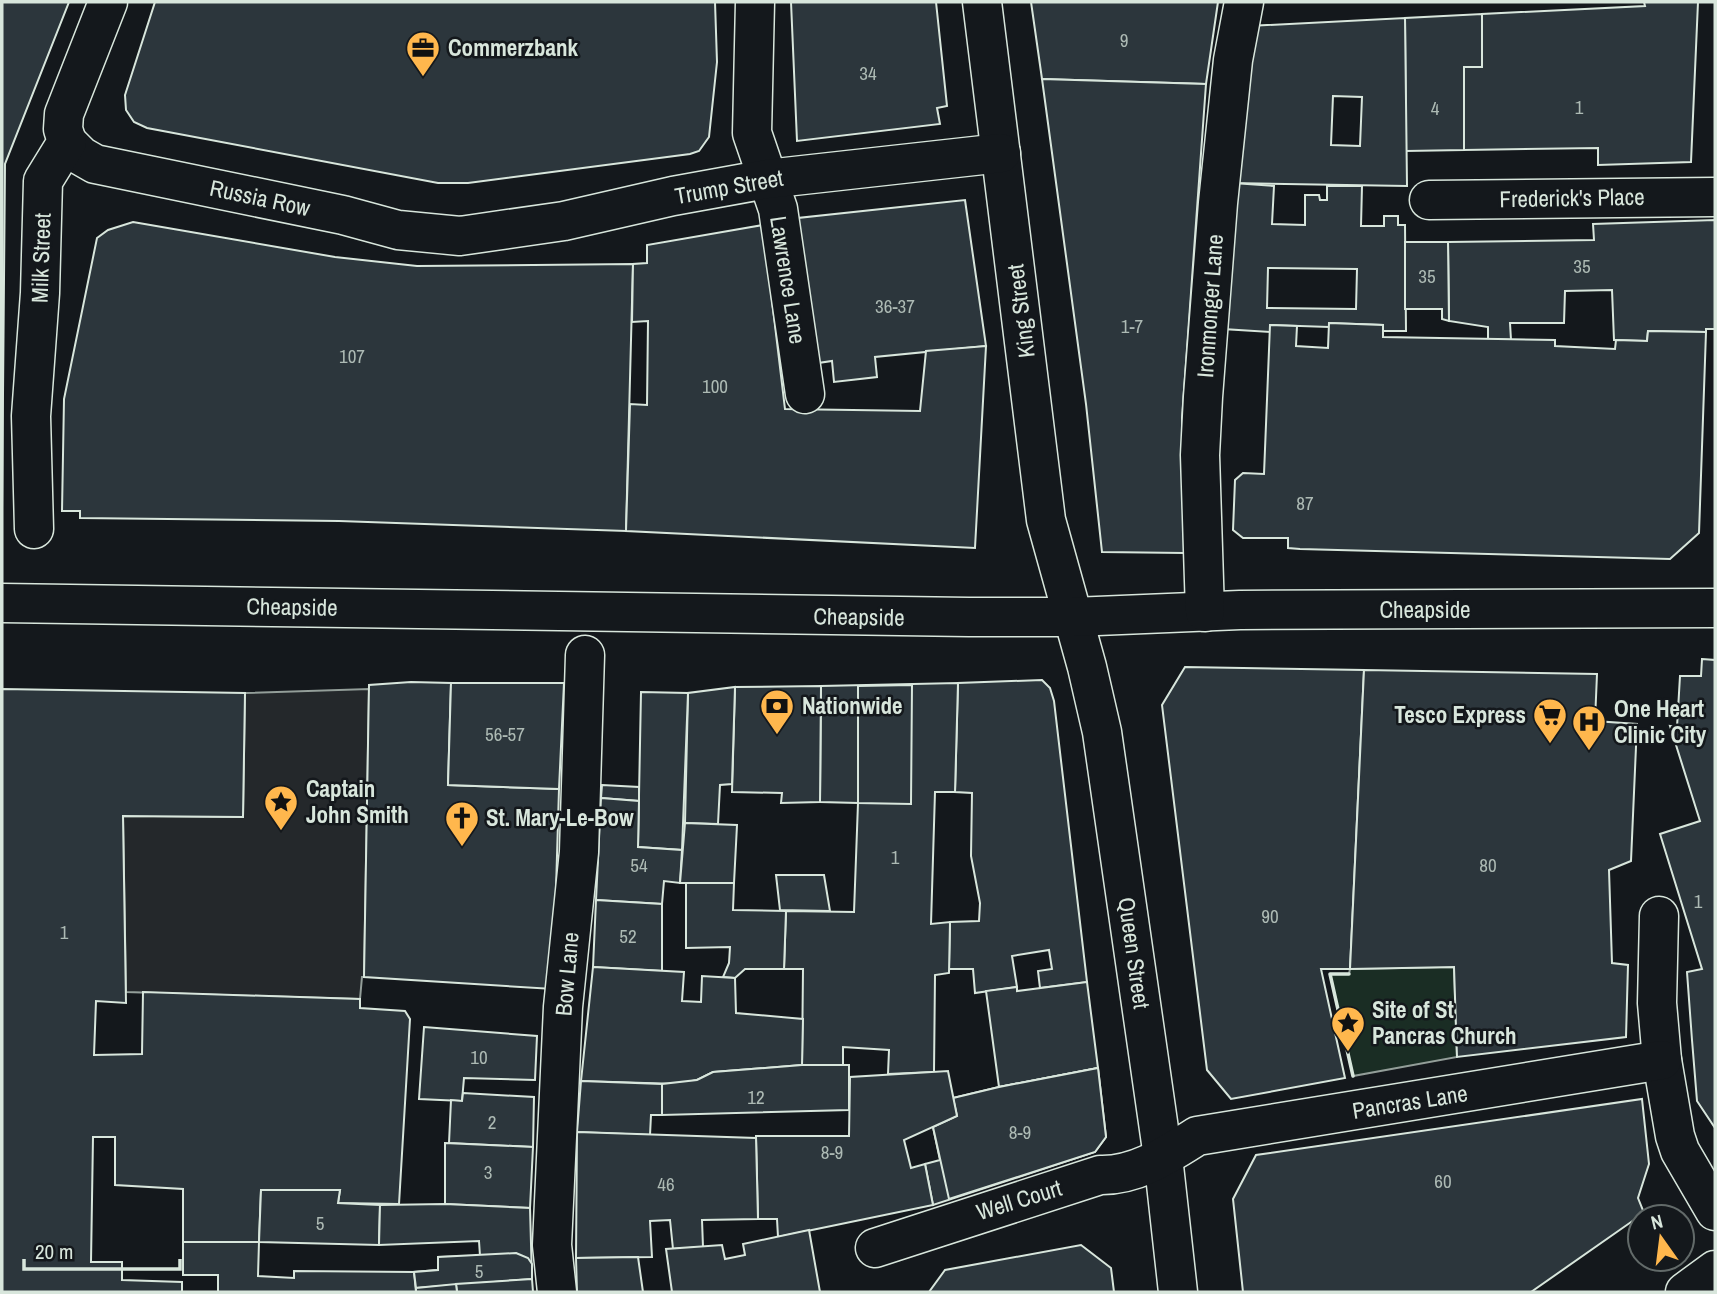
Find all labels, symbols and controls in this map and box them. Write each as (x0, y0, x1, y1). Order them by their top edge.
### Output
house number: 9 (1120, 27, 1128, 53)
office icon: Commerzbank (404, 29, 442, 78)
place label: Commerzbank (448, 32, 578, 63)
house number: 34 (859, 60, 877, 86)
house number: 1 (1575, 94, 1584, 120)
house number: 4 (1431, 95, 1440, 121)
street label: Trump Street (672, 162, 785, 211)
street label: Russia Row (207, 172, 313, 223)
street label: Frederick's Place (1499, 181, 1645, 214)
street label: Milk Street (23, 212, 58, 304)
street label: Lawrence Lane (763, 214, 814, 346)
street label: Ironmonger Lane (1189, 233, 1230, 379)
house number: 35 (1573, 253, 1591, 279)
street label: King Street (999, 262, 1042, 360)
house number: 35 (1418, 263, 1436, 289)
house number: 36-37 (875, 293, 915, 319)
house number: 1-7 (1121, 313, 1144, 339)
house number: 107 (339, 343, 365, 369)
house number: 100 (702, 373, 728, 399)
house number: 87 (1296, 490, 1314, 516)
street label: Cheapside (246, 590, 338, 623)
street label: Cheapside (1379, 594, 1471, 625)
street label: Cheapside (813, 600, 905, 633)
bank icon: Nationwide (758, 687, 796, 736)
place label: Nationwide (802, 690, 903, 721)
place label: One Heart Clinic City (1614, 693, 1707, 750)
supermarket icon: Tesco Express (1531, 696, 1569, 745)
place label: Tesco Express (1394, 699, 1526, 730)
hospital icon: One Heart Clinic City (1570, 703, 1608, 752)
house number: 56-57 (485, 721, 525, 747)
place label: Captain John Smith (306, 773, 409, 830)
place icon: Captain John Smith (262, 783, 300, 832)
church icon: St. Mary-Le-Bow (443, 799, 481, 848)
place label: St. Mary-Le-Bow (486, 802, 634, 833)
house number: 1 (891, 844, 900, 870)
house number: 54 (630, 852, 648, 878)
house number: 80 (1479, 852, 1497, 878)
house number: 1 (1694, 888, 1703, 914)
street label: Queen Street (1111, 895, 1158, 1011)
house number: 90 (1261, 903, 1279, 929)
house number: 1 (60, 919, 69, 945)
house number: 52 (619, 923, 637, 949)
street label: Bow Lane (547, 931, 586, 1017)
place label: Site of St Pancras Church (1372, 994, 1517, 1051)
place icon: Site of St Pancras Church (1329, 1004, 1367, 1053)
house number: 10 (470, 1044, 488, 1070)
street label: Pancras Lane (1350, 1077, 1470, 1126)
house number: 12 (747, 1084, 765, 1110)
house number: 2 (488, 1109, 496, 1135)
house number: 8-9 (1009, 1119, 1031, 1145)
house number: 8-9 (821, 1139, 843, 1165)
house number: 3 (484, 1159, 492, 1185)
house number: 60 (1434, 1168, 1452, 1194)
house number: 46 (657, 1171, 675, 1197)
street label: Well Court (972, 1172, 1065, 1227)
north arrow (1626, 1203, 1696, 1273)
text: N (1648, 1208, 1665, 1235)
house number: 5 (316, 1210, 325, 1236)
scale bar (24, 1228, 180, 1272)
text: 20 m (35, 1237, 73, 1266)
house number: 5 (475, 1258, 484, 1284)

